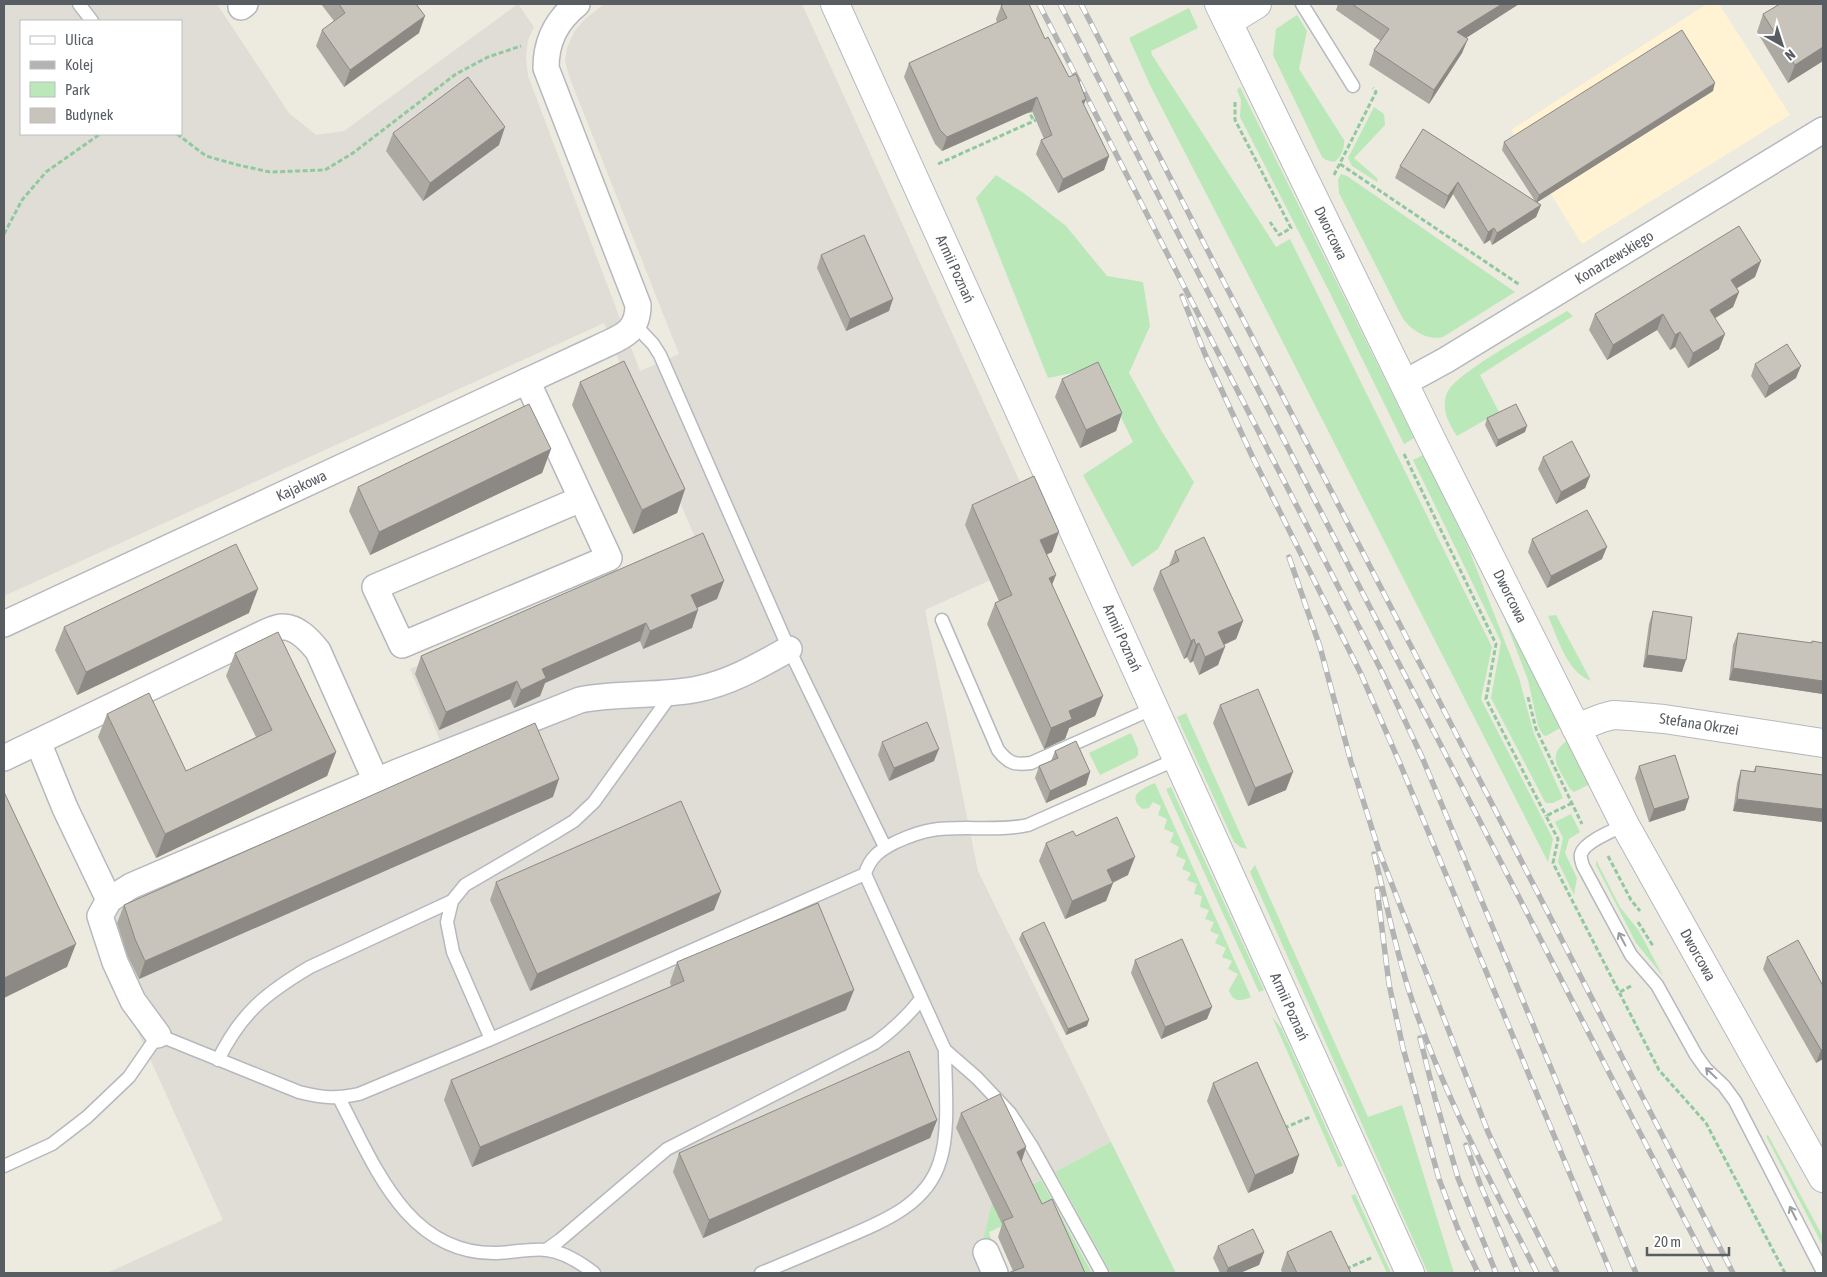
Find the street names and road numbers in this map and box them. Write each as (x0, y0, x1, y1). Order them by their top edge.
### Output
street label: Dworcowa (1311, 204, 1351, 262)
street label: Konarzewskiego (1572, 227, 1656, 287)
street label: Armii Poznań (933, 232, 978, 305)
street label: Kajakowa (273, 466, 329, 504)
street label: Dworcowa (1490, 567, 1531, 625)
street label: Armii Poznań (1100, 601, 1145, 674)
street label: Stefana Okrzei (1659, 710, 1740, 738)
street label: Dworcowa (1677, 926, 1720, 984)
street label: Armii Poznań (1267, 970, 1313, 1043)

